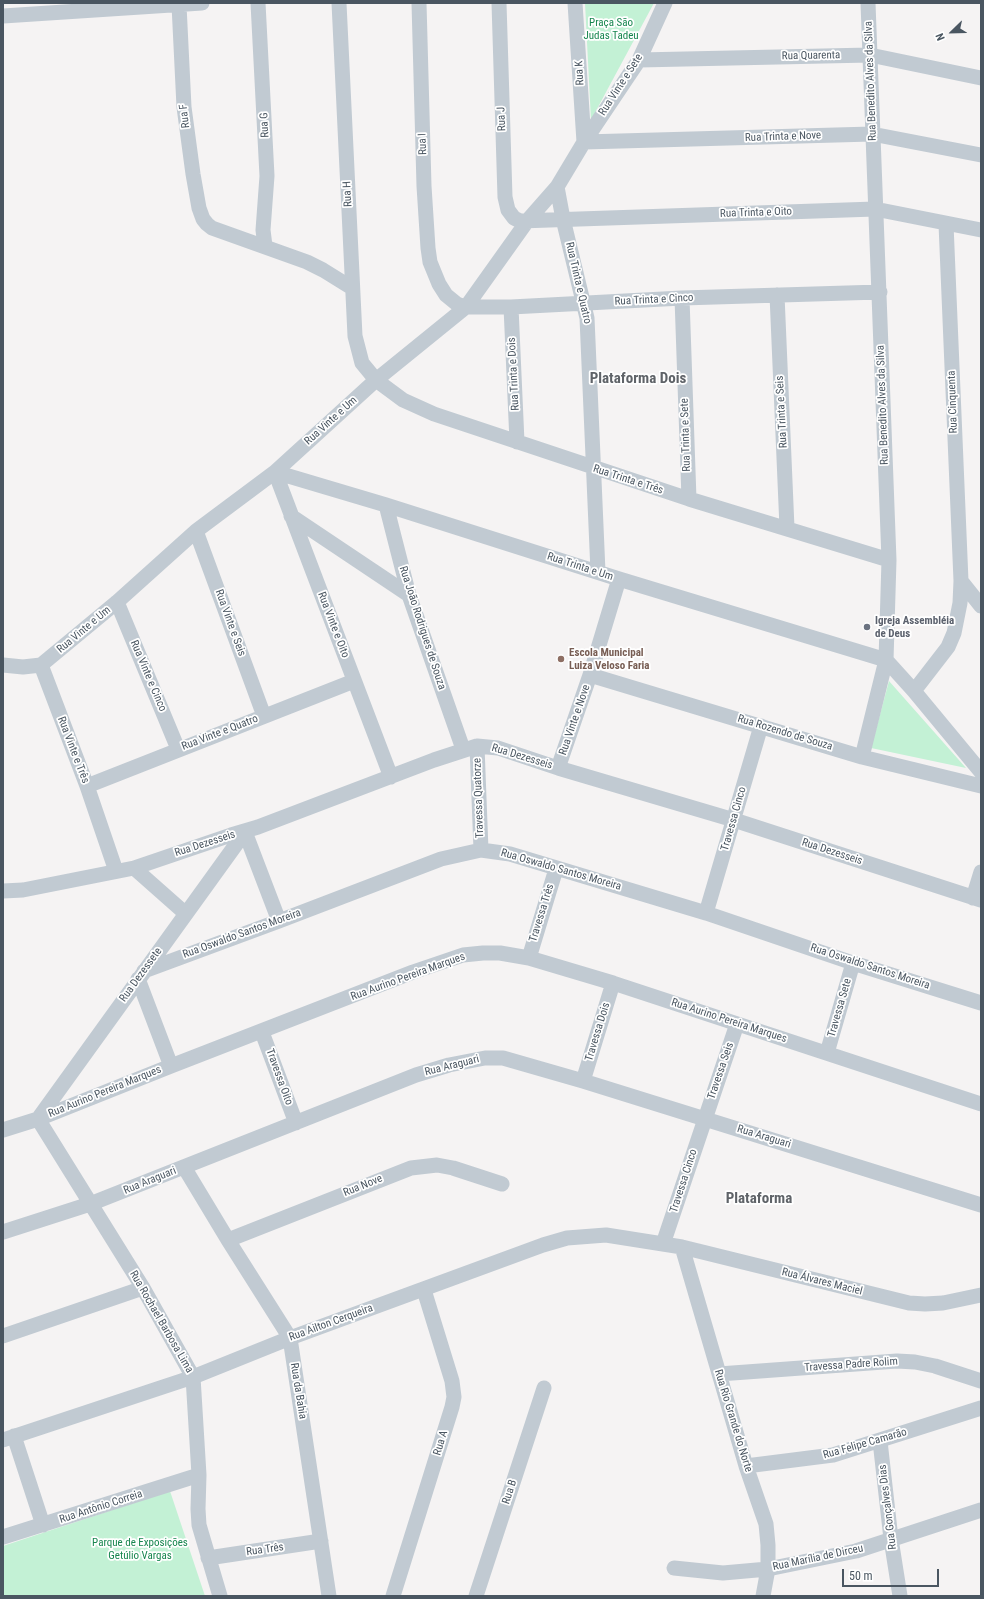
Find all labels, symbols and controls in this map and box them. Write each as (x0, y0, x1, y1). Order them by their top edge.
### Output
north arrow (932, 12, 972, 52)
park label: Praça São Judas Tadeu (583, 16, 639, 42)
street label: Rua Benedito Alves da Silva (862, 21, 880, 141)
text: N (933, 31, 948, 43)
street label: Rua Quarenta (782, 49, 840, 63)
street label: Rua Vinte e Sete (596, 52, 646, 118)
street label: Rua K (573, 60, 587, 86)
street label: Rua F (177, 103, 193, 129)
street label: Rua J (495, 107, 509, 131)
street label: Rua G (258, 112, 272, 138)
street label: Rua Trinta e Nove (745, 129, 821, 145)
street label: Rua I (416, 133, 430, 155)
street label: Rua H (341, 181, 355, 207)
street label: Rua Trinta e Oito (720, 205, 792, 221)
street label: Rua Trinta e Quatro (562, 241, 594, 325)
street label: Rua Trinta e Cinco (614, 291, 694, 309)
street label: Rua Trinta e Dois (505, 337, 523, 411)
street label: Rua Benedito Alves da Silva (874, 345, 892, 465)
district label: Plataforma Dois (590, 370, 686, 388)
street label: Rua Cinquenta (945, 370, 961, 434)
street label: Rua Trinta e Seis (774, 375, 790, 449)
street label: Rua Vinte e Um (302, 394, 360, 448)
street label: Rua Trinta e Sete (678, 398, 694, 472)
street label: Rua Trinta e Três (591, 462, 665, 498)
street label: Rua Trinta e Um (545, 550, 615, 584)
street label: Rua João Rodrigues de Souza (396, 565, 448, 691)
street label: Rua Vinte e Seis (212, 588, 248, 658)
street label: Rua Vinte e Oito (314, 590, 352, 660)
street label: Rua Vinte e Um (54, 604, 114, 656)
place label: Igreja Assembléia de Deus (875, 614, 954, 640)
marker: Igreja Assembléia de Deus (862, 622, 872, 632)
street label: Rua Vinte e Cinco (127, 638, 169, 714)
place label: Escola Municipal Luiza Veloso Faria (569, 646, 650, 672)
marker: Escola Municipal Luiza Veloso Faria (556, 654, 566, 664)
street label: Rua Vinte e Nove (557, 683, 593, 757)
street label: Rua Vinte e Quatro (180, 712, 260, 754)
street label: Rua Rozendo de Souza (736, 712, 834, 754)
street label: Rua Vinte e Três (54, 715, 92, 785)
street label: Rua Dezesseis (490, 741, 554, 773)
street label: Travessa Quatorze (471, 758, 487, 838)
street label: Travessa Cinco (719, 785, 749, 853)
street label: Rua Dezesseis (173, 828, 237, 860)
street label: Rua Dezesseis (800, 836, 864, 868)
street label: Rua Oswaldo Santos Moreira (499, 846, 623, 894)
street label: Travessa Três (527, 882, 557, 944)
street label: Rua Oswaldo Santos Moreira (181, 906, 303, 962)
street label: Rua Oswaldo Santos Moreira (809, 941, 931, 993)
street label: Rua Dezessete (117, 945, 165, 1005)
street label: Rua Aurino Pereira Marques (349, 950, 467, 1004)
street label: Travessa Sete (825, 977, 855, 1039)
street label: Rua Aurino Pereira Marques (670, 996, 788, 1046)
street label: Travessa Dois (583, 1001, 613, 1063)
street label: Travessa Seis (705, 1041, 737, 1101)
street label: Travessa Oito (263, 1047, 295, 1107)
street label: Rua Araguari (423, 1053, 481, 1079)
street label: Rua Aurino Pereira Marques (47, 1063, 163, 1121)
street label: Rua Araguari (735, 1123, 793, 1151)
street label: Travessa Cinco (668, 1148, 700, 1214)
street label: Rua Araguari (122, 1164, 178, 1198)
street label: Rua Nove (342, 1172, 384, 1200)
district label: Plataforma (726, 1190, 792, 1208)
street label: Rua Álvares Maciel (780, 1266, 864, 1298)
street label: Rua Rochael Barbosa Lima (126, 1269, 196, 1375)
street label: Rua Ailton Cerqueira (287, 1302, 375, 1344)
street label: Travessa Padre Rolim (804, 1355, 898, 1375)
street label: Rua da Bahia (287, 1362, 309, 1420)
street label: Rua Rio Grande do Norte (711, 1368, 755, 1474)
street label: Rua Felipe Camarão (822, 1426, 908, 1462)
street label: Rua A (431, 1429, 451, 1457)
street label: Rua Gonçalves Dias (876, 1464, 900, 1550)
street label: Rua B (500, 1478, 520, 1506)
street label: Rua Antônio Correia (58, 1487, 144, 1527)
park label: Parque de Exposições Getúlio Vargas (92, 1536, 188, 1562)
street label: Rua Três (245, 1541, 285, 1559)
street label: Rua Marília de Dirceu (772, 1542, 864, 1574)
scale bar (844, 1561, 941, 1587)
text: 50 m (849, 1569, 873, 1583)

